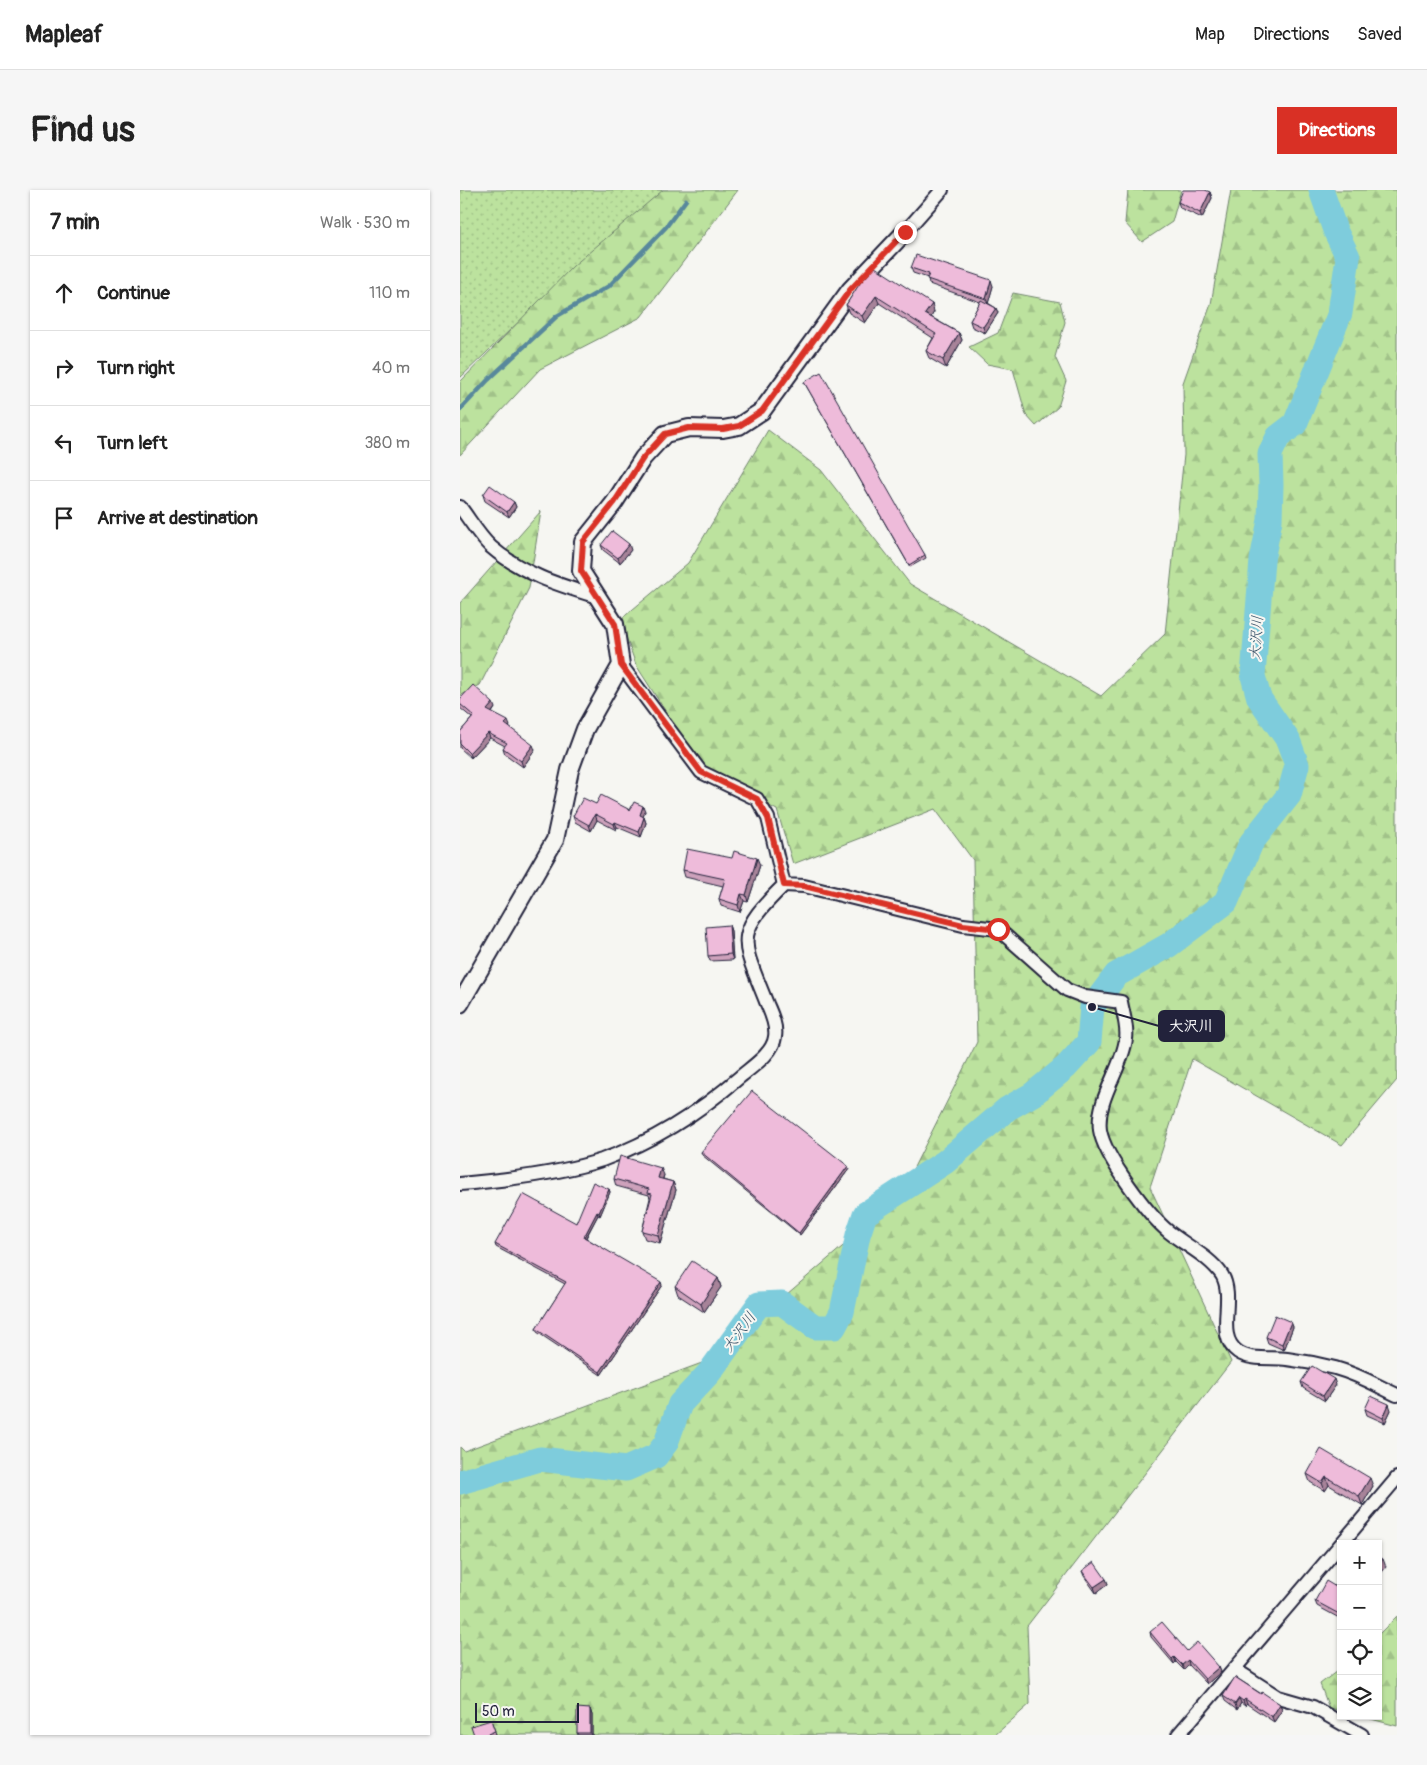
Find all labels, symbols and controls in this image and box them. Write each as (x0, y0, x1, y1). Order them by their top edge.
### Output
text: Mapleaf (25, 20, 103, 49)
text: Map (1195, 23, 1225, 46)
text: Directions (1253, 23, 1329, 46)
text: Saved (1357, 23, 1402, 46)
button: Directions (1277, 107, 1397, 154)
text: Find us (30, 108, 135, 152)
text: 7 min (50, 209, 100, 236)
text: Walk · 530 m (320, 213, 410, 233)
route end (894, 221, 917, 244)
icon: ahead (50, 279, 78, 307)
text: Continue (97, 281, 170, 305)
text: 110 m (369, 283, 410, 303)
icon: right (50, 354, 78, 382)
text: Turn right (97, 356, 175, 380)
text: 40 m (372, 358, 410, 378)
icon: left (50, 429, 78, 457)
text: Turn left (97, 431, 167, 455)
text: 380 m (364, 433, 410, 453)
icon: arrive (50, 504, 78, 532)
text: Arrive at destination (97, 506, 258, 530)
water label: 大沢川 (1245, 615, 1268, 661)
route start (987, 918, 1010, 941)
callout: 大沢川 (1159, 1011, 1224, 1041)
text: 大沢川 (1168, 1017, 1214, 1036)
water label: 大沢川 (718, 1309, 760, 1356)
map controls (1337, 1540, 1382, 1720)
button: + (1337, 1540, 1382, 1585)
button: − (1337, 1585, 1382, 1630)
button: locate (1337, 1630, 1382, 1675)
button: layers (1337, 1675, 1382, 1720)
scale bar (475, 1700, 579, 1723)
text: 50 m (482, 1703, 515, 1720)

